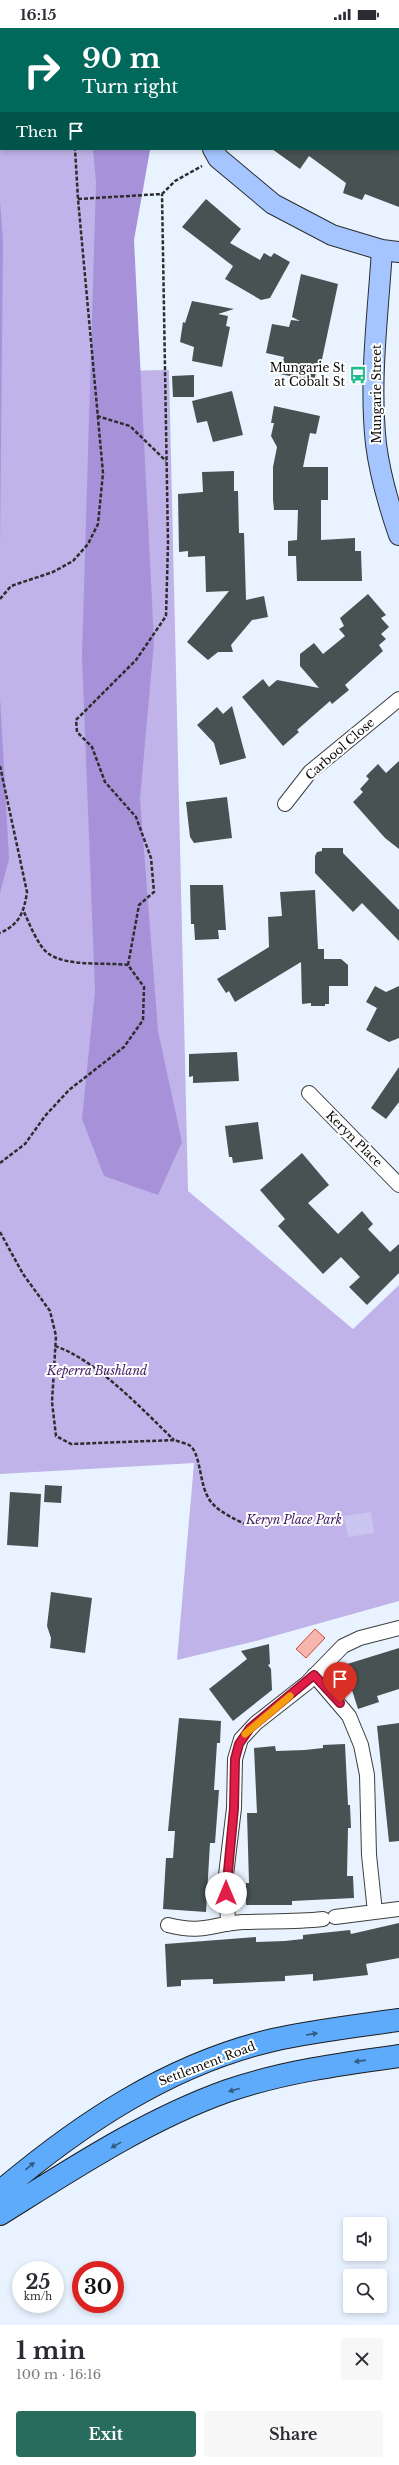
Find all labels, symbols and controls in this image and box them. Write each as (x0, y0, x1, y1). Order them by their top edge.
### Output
text: 16:15 (20, 5, 56, 24)
text: 90 m (82, 41, 160, 76)
icon: right (16, 44, 68, 96)
text: Turn right (82, 76, 178, 98)
icon: arrive (65, 120, 87, 142)
text: Then (16, 122, 57, 141)
street label: Mungarie Street (369, 344, 384, 444)
place label: Mungarie St at Cobalt St (270, 360, 345, 389)
bus stop icon: Mungarie St at Cobalt St (348, 365, 368, 385)
street label: Carbool Close (302, 714, 377, 783)
street label: Keryn Place (323, 1107, 386, 1170)
park label: Keperra Bushland (46, 1363, 148, 1378)
park label: Keryn Place Park (245, 1512, 342, 1527)
pin (323, 1662, 357, 1703)
icon: arrive (329, 1668, 351, 1690)
position arrow (205, 1872, 247, 1914)
one-way arrow (306, 2031, 318, 2037)
street label: Settlement Road (156, 2038, 257, 2089)
one-way arrow (354, 2058, 366, 2064)
one-way arrow (227, 2087, 240, 2093)
one-way arrow (110, 2141, 122, 2148)
one-way arrow (24, 2162, 35, 2171)
map controls (343, 2217, 387, 2313)
button: sound (343, 2217, 387, 2261)
speed limit sign: 30 (72, 2261, 124, 2313)
button: search (343, 2269, 387, 2313)
text: 25 (26, 2270, 50, 2294)
text: km/h (24, 2290, 52, 2303)
text: 1 min (16, 2336, 86, 2365)
button: close (341, 2338, 383, 2380)
text: 100 m · 16:16 (16, 2366, 101, 2383)
button: Exit (16, 2411, 196, 2457)
button: Share (204, 2411, 383, 2457)

